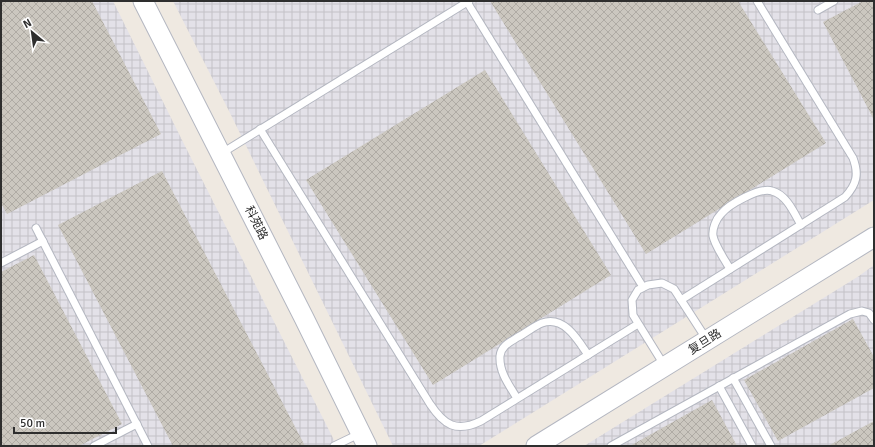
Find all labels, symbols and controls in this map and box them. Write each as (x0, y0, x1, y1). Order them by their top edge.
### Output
north arrow (12, 12, 52, 52)
text: N (21, 16, 34, 31)
street label: 科苑路 (241, 204, 271, 242)
street label: 复旦路 (686, 326, 724, 358)
scale bar (14, 409, 116, 435)
text: 50 m (20, 416, 45, 431)

